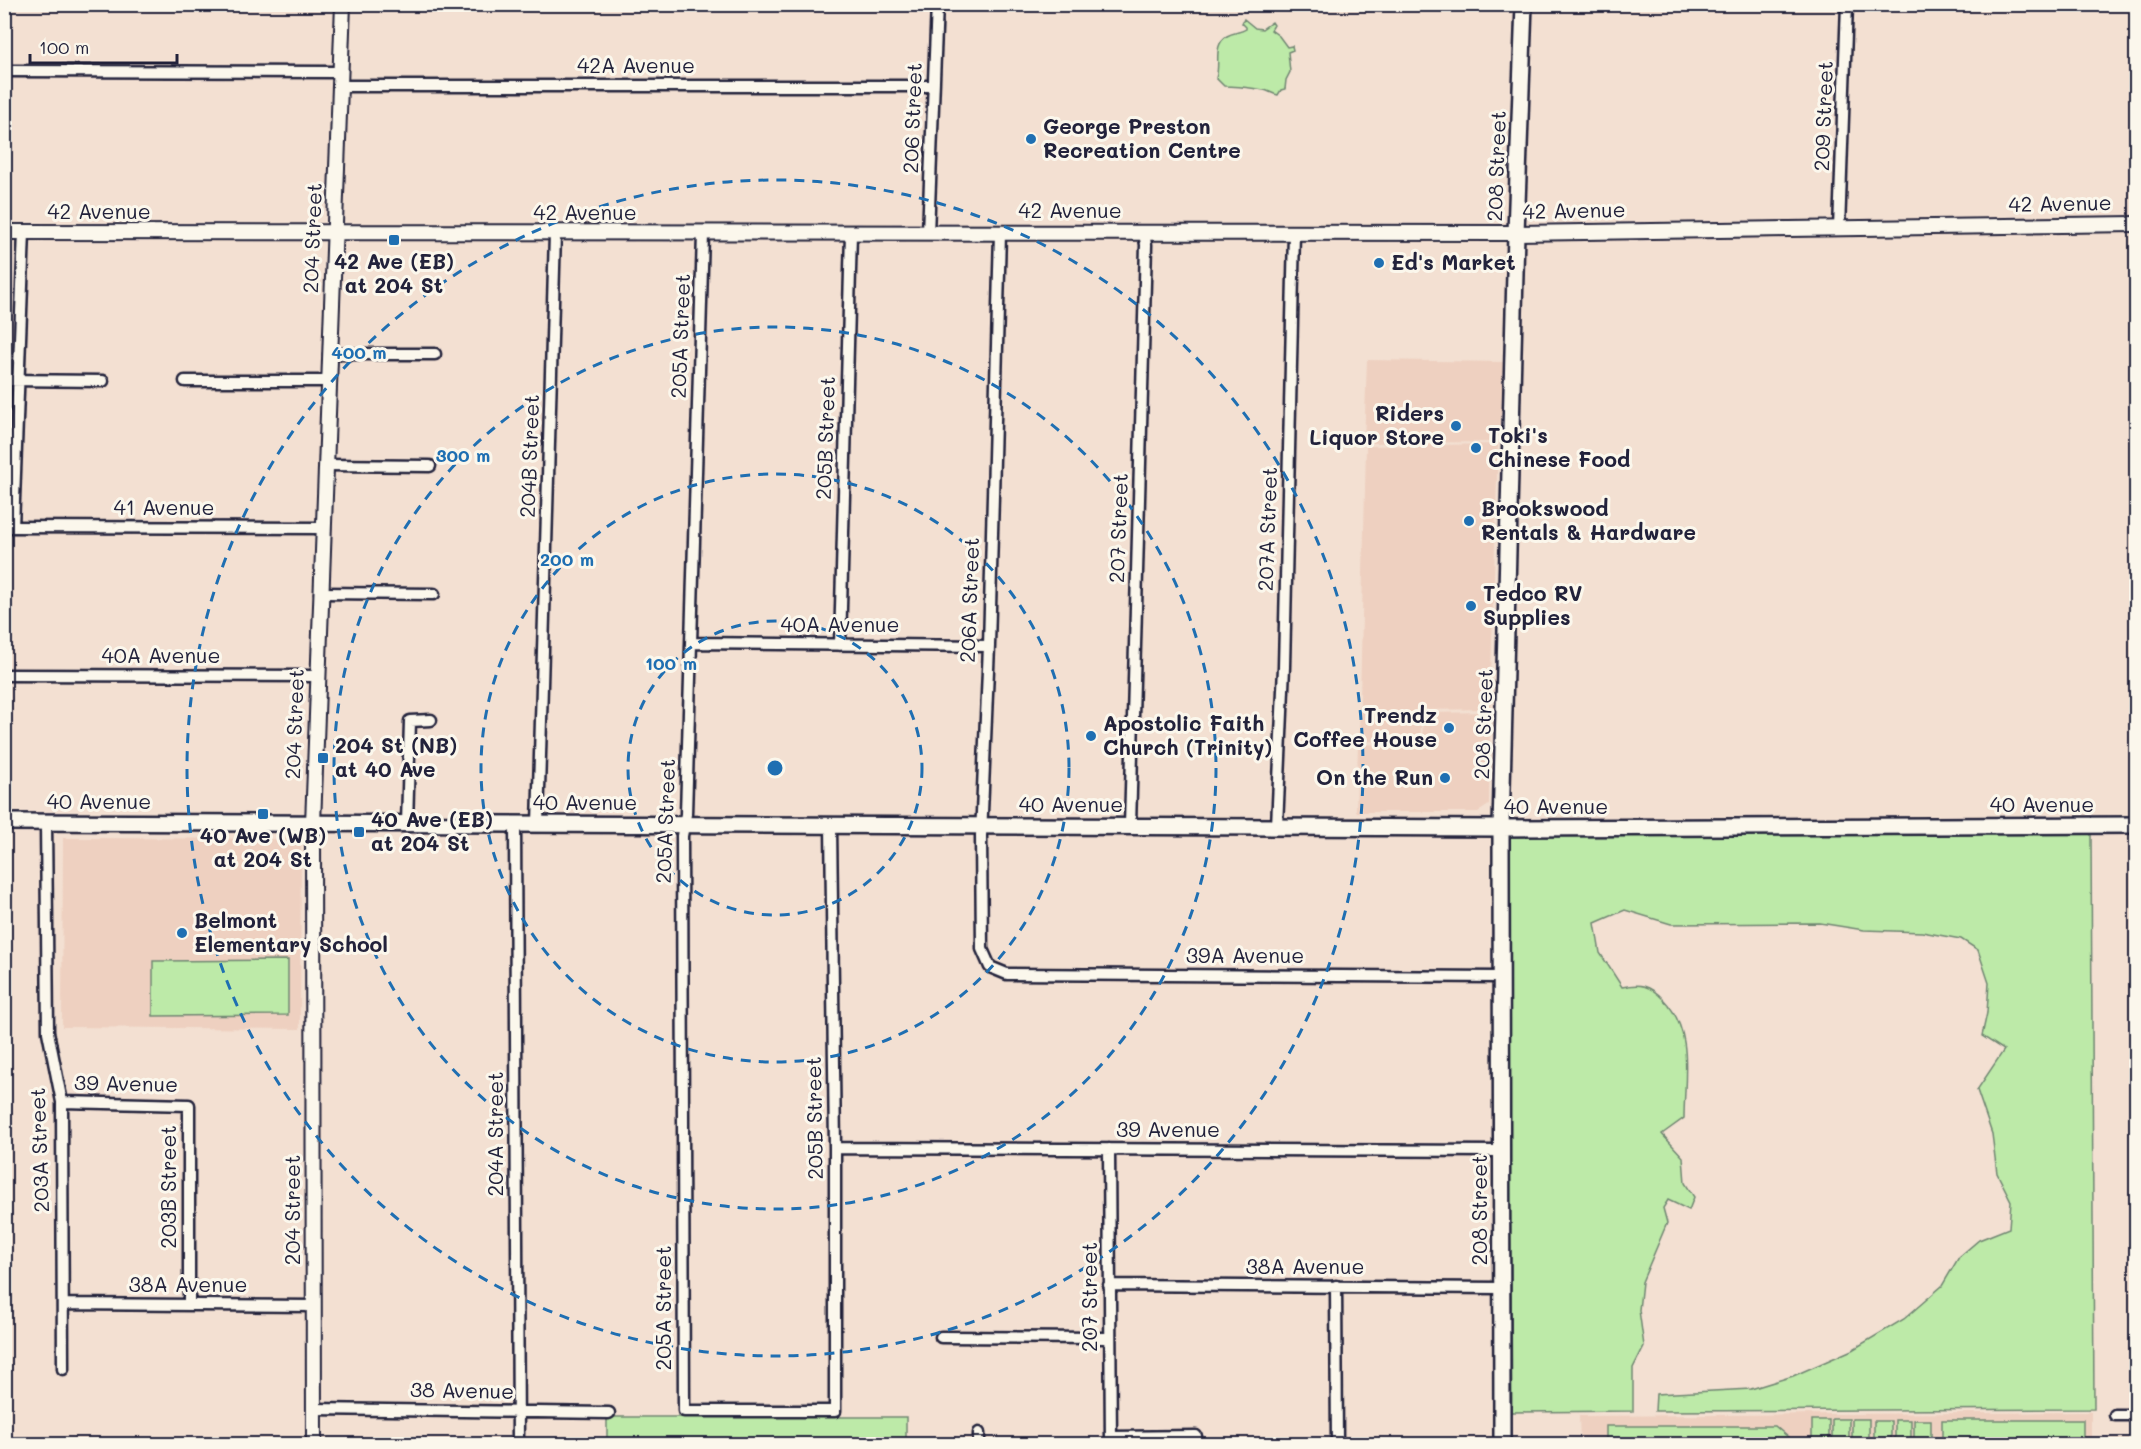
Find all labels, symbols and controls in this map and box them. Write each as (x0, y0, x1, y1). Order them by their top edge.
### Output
scale bar (30, 27, 177, 65)
text: 100 m (39, 35, 89, 59)
street label: 42A Avenue (577, 51, 695, 78)
street label: 209 Street (1807, 60, 1838, 172)
street label: 206 Street (896, 62, 927, 174)
street label: 208 Street (1480, 110, 1511, 222)
place label: George Preston Recreation Centre (1043, 112, 1241, 163)
marker: George Preston Recreation Centre (1024, 132, 1038, 146)
street label: 204 Street (296, 182, 327, 294)
street label: 42 Avenue (2008, 188, 2112, 217)
street label: 42 Avenue (1522, 195, 1626, 224)
street label: 42 Avenue (1018, 196, 1122, 223)
street label: 42 Avenue (47, 197, 151, 224)
street label: 42 Avenue (533, 198, 637, 225)
marker: 42 Ave (EB) at 204 St (387, 233, 401, 247)
place label: 42 Ave (EB) at 204 St (334, 247, 454, 298)
place label: Ed's Market (1391, 248, 1515, 275)
marker: Ed's Market (1372, 256, 1386, 270)
street label: 205A Street (664, 273, 695, 399)
text: 400 m (331, 340, 387, 364)
street label: 205B Street (809, 376, 840, 500)
street label: 204B Street (513, 394, 544, 518)
place label: Riders Liquor Store (1309, 399, 1444, 450)
marker: Riders Liquor Store (1449, 419, 1463, 433)
place label: Toki's Chinese Food (1488, 421, 1630, 472)
marker: Toki's Chinese Food (1469, 441, 1483, 455)
text: 300 m (436, 443, 490, 467)
street label: 207A Street (1251, 466, 1282, 592)
street label: 207 Street (1102, 473, 1133, 583)
street label: 41 Avenue (113, 493, 215, 520)
place label: Brookswood Rentals & Hardware (1481, 494, 1696, 545)
marker: Brookswood Rentals & Hardware (1462, 514, 1476, 528)
street label: 206A Street (953, 537, 984, 663)
text: 200 m (540, 547, 594, 571)
place label: Tedco RV Supplies (1483, 579, 1583, 630)
marker: Tedco RV Supplies (1464, 599, 1478, 613)
street label: 40A Avenue (780, 610, 900, 637)
street label: 40A Avenue (101, 641, 221, 668)
text: 100 m (645, 651, 697, 675)
street label: 204 Street (278, 668, 309, 780)
street label: 208 Street (1467, 668, 1498, 780)
place label: Trendz Coffee House (1293, 701, 1437, 752)
place label: Apostolic Faith Church (Trinity) (1103, 709, 1272, 761)
marker: Trendz Coffee House (1442, 721, 1456, 735)
marker: Apostolic Faith Church (Trinity) (1084, 729, 1098, 743)
place label: 204 St (NB) at 40 Ave (335, 731, 457, 782)
marker: 204 St (NB) at 40 Ave (316, 751, 330, 765)
street label: 205A Street (649, 758, 680, 884)
centre of rings (765, 758, 785, 778)
place label: On the Run (1316, 763, 1433, 790)
marker: On the Run (1438, 771, 1452, 785)
street label: 40 Avenue (47, 787, 151, 814)
street label: 40 Avenue (533, 788, 637, 815)
street label: 40 Avenue (1019, 790, 1123, 817)
street label: 40 Avenue (1990, 790, 2094, 817)
street label: 40 Avenue (1504, 792, 1608, 819)
place label: 40 Ave (EB) at 204 St (371, 805, 493, 856)
marker: 40 Ave (WB) at 204 St (256, 807, 270, 821)
place label: 40 Ave (WB) at 204 St (200, 821, 326, 872)
marker: 40 Ave (EB) at 204 St (352, 825, 366, 839)
place label: Belmont Elementary School (194, 906, 388, 958)
marker: Belmont Elementary School (175, 926, 189, 940)
street label: 39A Avenue (1186, 941, 1304, 968)
street label: 205B Street (799, 1056, 828, 1180)
street label: 39 Avenue (74, 1068, 178, 1097)
street label: 204A Street (481, 1071, 508, 1197)
street label: 203A Street (23, 1087, 54, 1213)
street label: 39 Avenue (1116, 1115, 1220, 1142)
street label: 203B Street (154, 1125, 181, 1249)
street label: 204 Street (278, 1155, 305, 1265)
street label: 208 Street (1465, 1155, 1492, 1265)
street label: 207 Street (1075, 1242, 1102, 1352)
street label: 205A Street (649, 1246, 676, 1371)
street label: 38A Avenue (1246, 1252, 1364, 1279)
street label: 38A Avenue (129, 1270, 247, 1297)
street label: 38 Avenue (410, 1375, 514, 1404)

